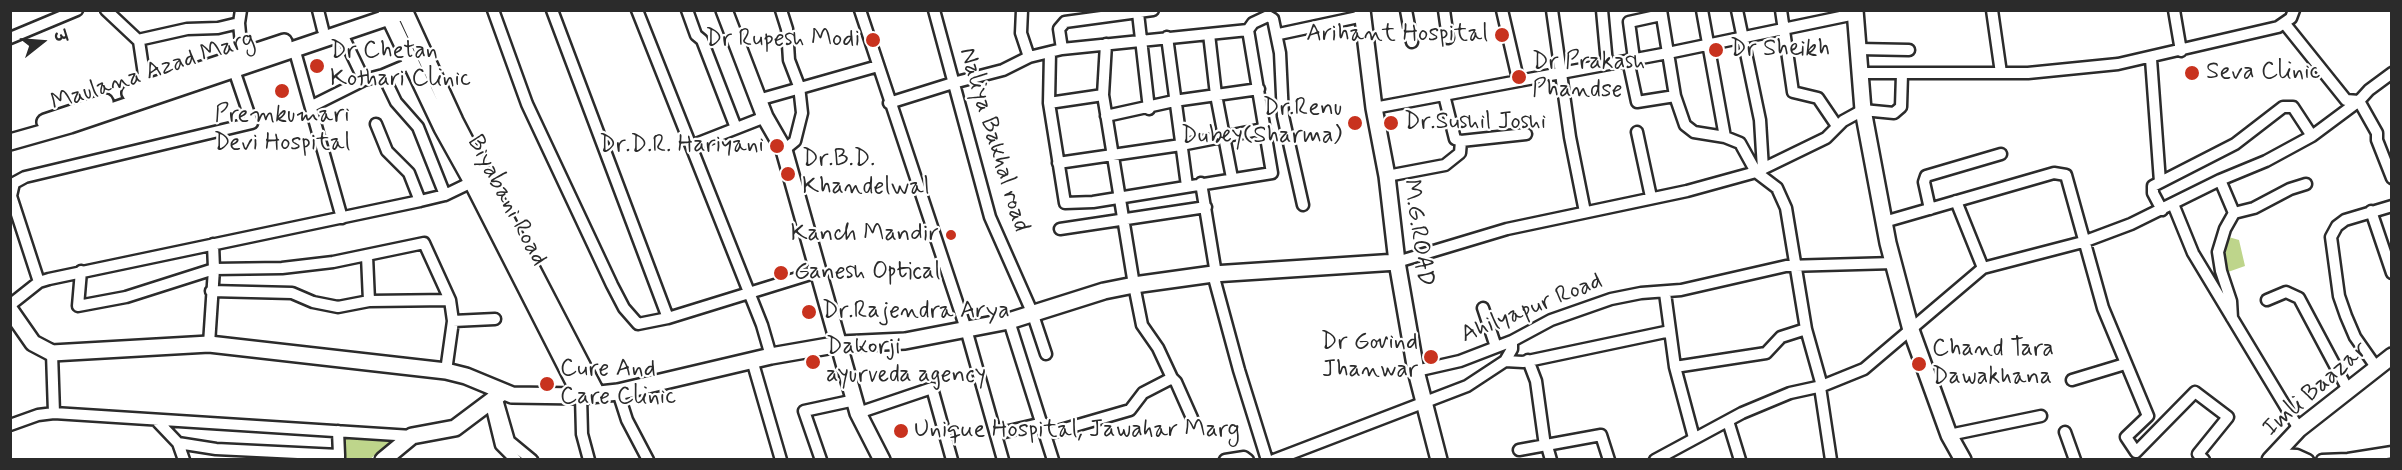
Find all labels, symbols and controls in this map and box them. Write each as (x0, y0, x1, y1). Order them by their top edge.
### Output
north arrow (12, 12, 72, 72)
place label: Arihant Hospital (1306, 21, 1488, 49)
street label: Maulana Azad Marg (47, 25, 259, 119)
place label: Dr Rupesh Modi (705, 26, 860, 54)
marker: Arihant Hospital (1493, 26, 1511, 44)
text: उ (48, 28, 71, 45)
marker: Dr Rupesh Modi (864, 31, 882, 49)
place label: Dr Sheikh (1730, 36, 1830, 64)
place label: Dr Chetan Kothari Clinic (330, 38, 471, 94)
marker: Dr Sheikh (1707, 41, 1725, 59)
street label: Naliya Bakhal road (951, 44, 1035, 236)
place label: Dr Prakash Phandse (1532, 49, 1645, 105)
marker: Dr Chetan Kothari Clinic (308, 57, 326, 75)
place label: Seva Clinic (2206, 59, 2321, 87)
marker: Seva Clinic (2183, 64, 2201, 82)
marker: Dr Prakash Phandse (1510, 68, 1528, 86)
marker: Premkumari Devi Hospital (273, 82, 291, 100)
place label: Dr.Renu Dubey(Sharma) (1181, 95, 1342, 151)
place label: Premkumari Devi Hospital (214, 102, 350, 158)
place label: Dr.Sushil Joshi (1404, 109, 1546, 137)
marker: Dr.Renu Dubey(Sharma) (1346, 114, 1364, 132)
marker: Dr.Sushil Joshi (1382, 114, 1400, 132)
street label: Biyabani Road (460, 131, 552, 271)
place label: Dr.D.R. Hariyani (599, 132, 764, 160)
marker: Dr.D.R. Hariyani (768, 137, 786, 155)
place label: Dr.B.D. Khandelwal (802, 146, 930, 202)
marker: Dr.B.D. Khandelwal (779, 165, 797, 183)
street label: M.G.ROAD (1395, 178, 1439, 288)
place label: Kanch Mandir (791, 221, 939, 249)
marker: Kanch Mandir (944, 228, 958, 242)
place label: Ganesh Optical (794, 259, 940, 287)
marker: Ganesh Optical (772, 264, 790, 282)
street label: Ahilyapur Road (1457, 268, 1607, 350)
place label: Dr.Rajendra Arya (822, 298, 1010, 326)
marker: Dr.Rajendra Arya (800, 303, 818, 321)
place label: Dr Govind Jhanwar (1321, 329, 1418, 385)
place label: Dakorji ayurveda agency (826, 334, 986, 390)
place label: Chand Tara Dawakhana (1932, 336, 2054, 392)
street label: Imli Baazar (2257, 336, 2375, 444)
marker: Dr Govind Jhanwar (1422, 348, 1440, 366)
marker: Dakorji ayurveda agency (804, 353, 822, 371)
marker: Chand Tara Dawakhana (1910, 355, 1928, 373)
place label: Cure And Care Clinic (560, 356, 676, 412)
marker: Cure And Care Clinic (538, 375, 556, 393)
place label: Unique Hospital, Jawahar Marg (914, 417, 1240, 445)
marker: Unique Hospital, Jawahar Marg (892, 422, 910, 440)

